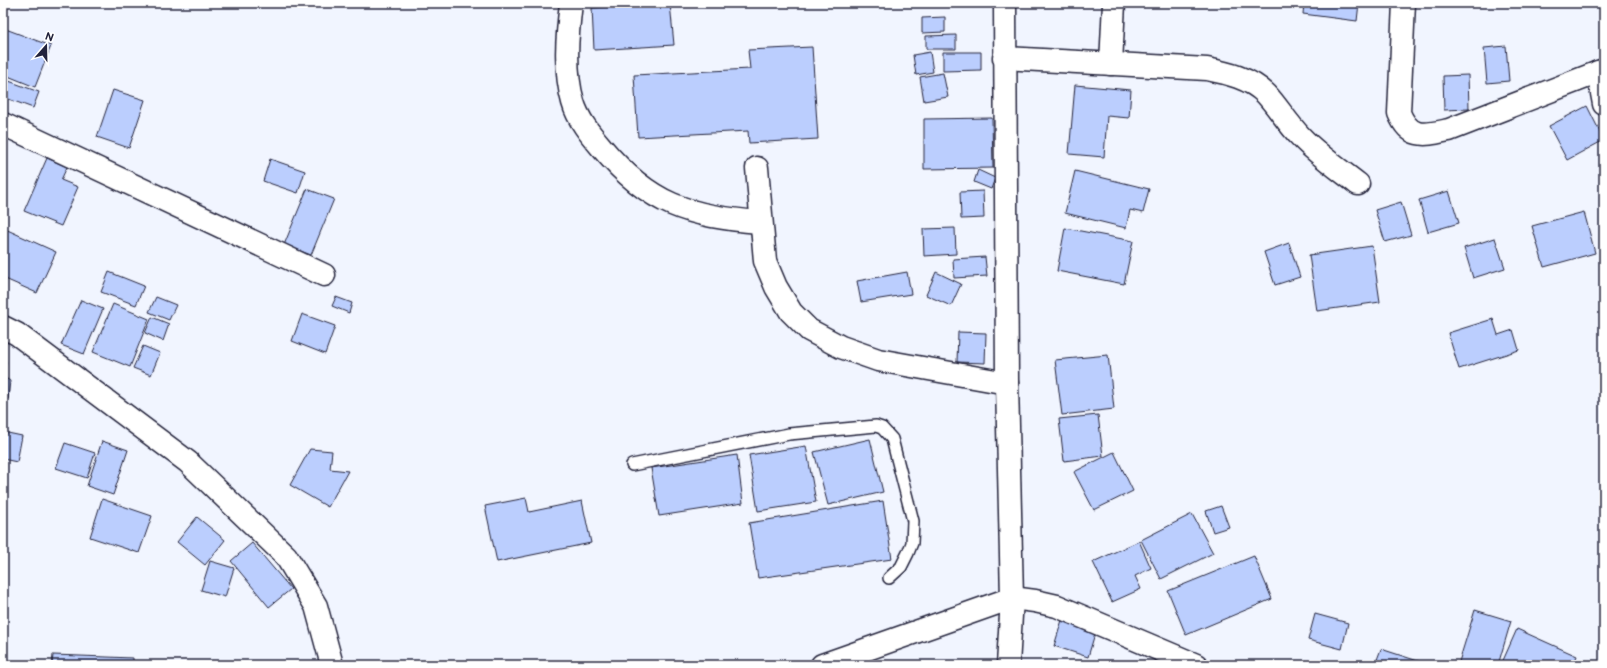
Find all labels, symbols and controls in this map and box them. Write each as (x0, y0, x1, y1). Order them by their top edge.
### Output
north arrow (26, 26, 66, 66)
text: N (43, 30, 55, 45)

